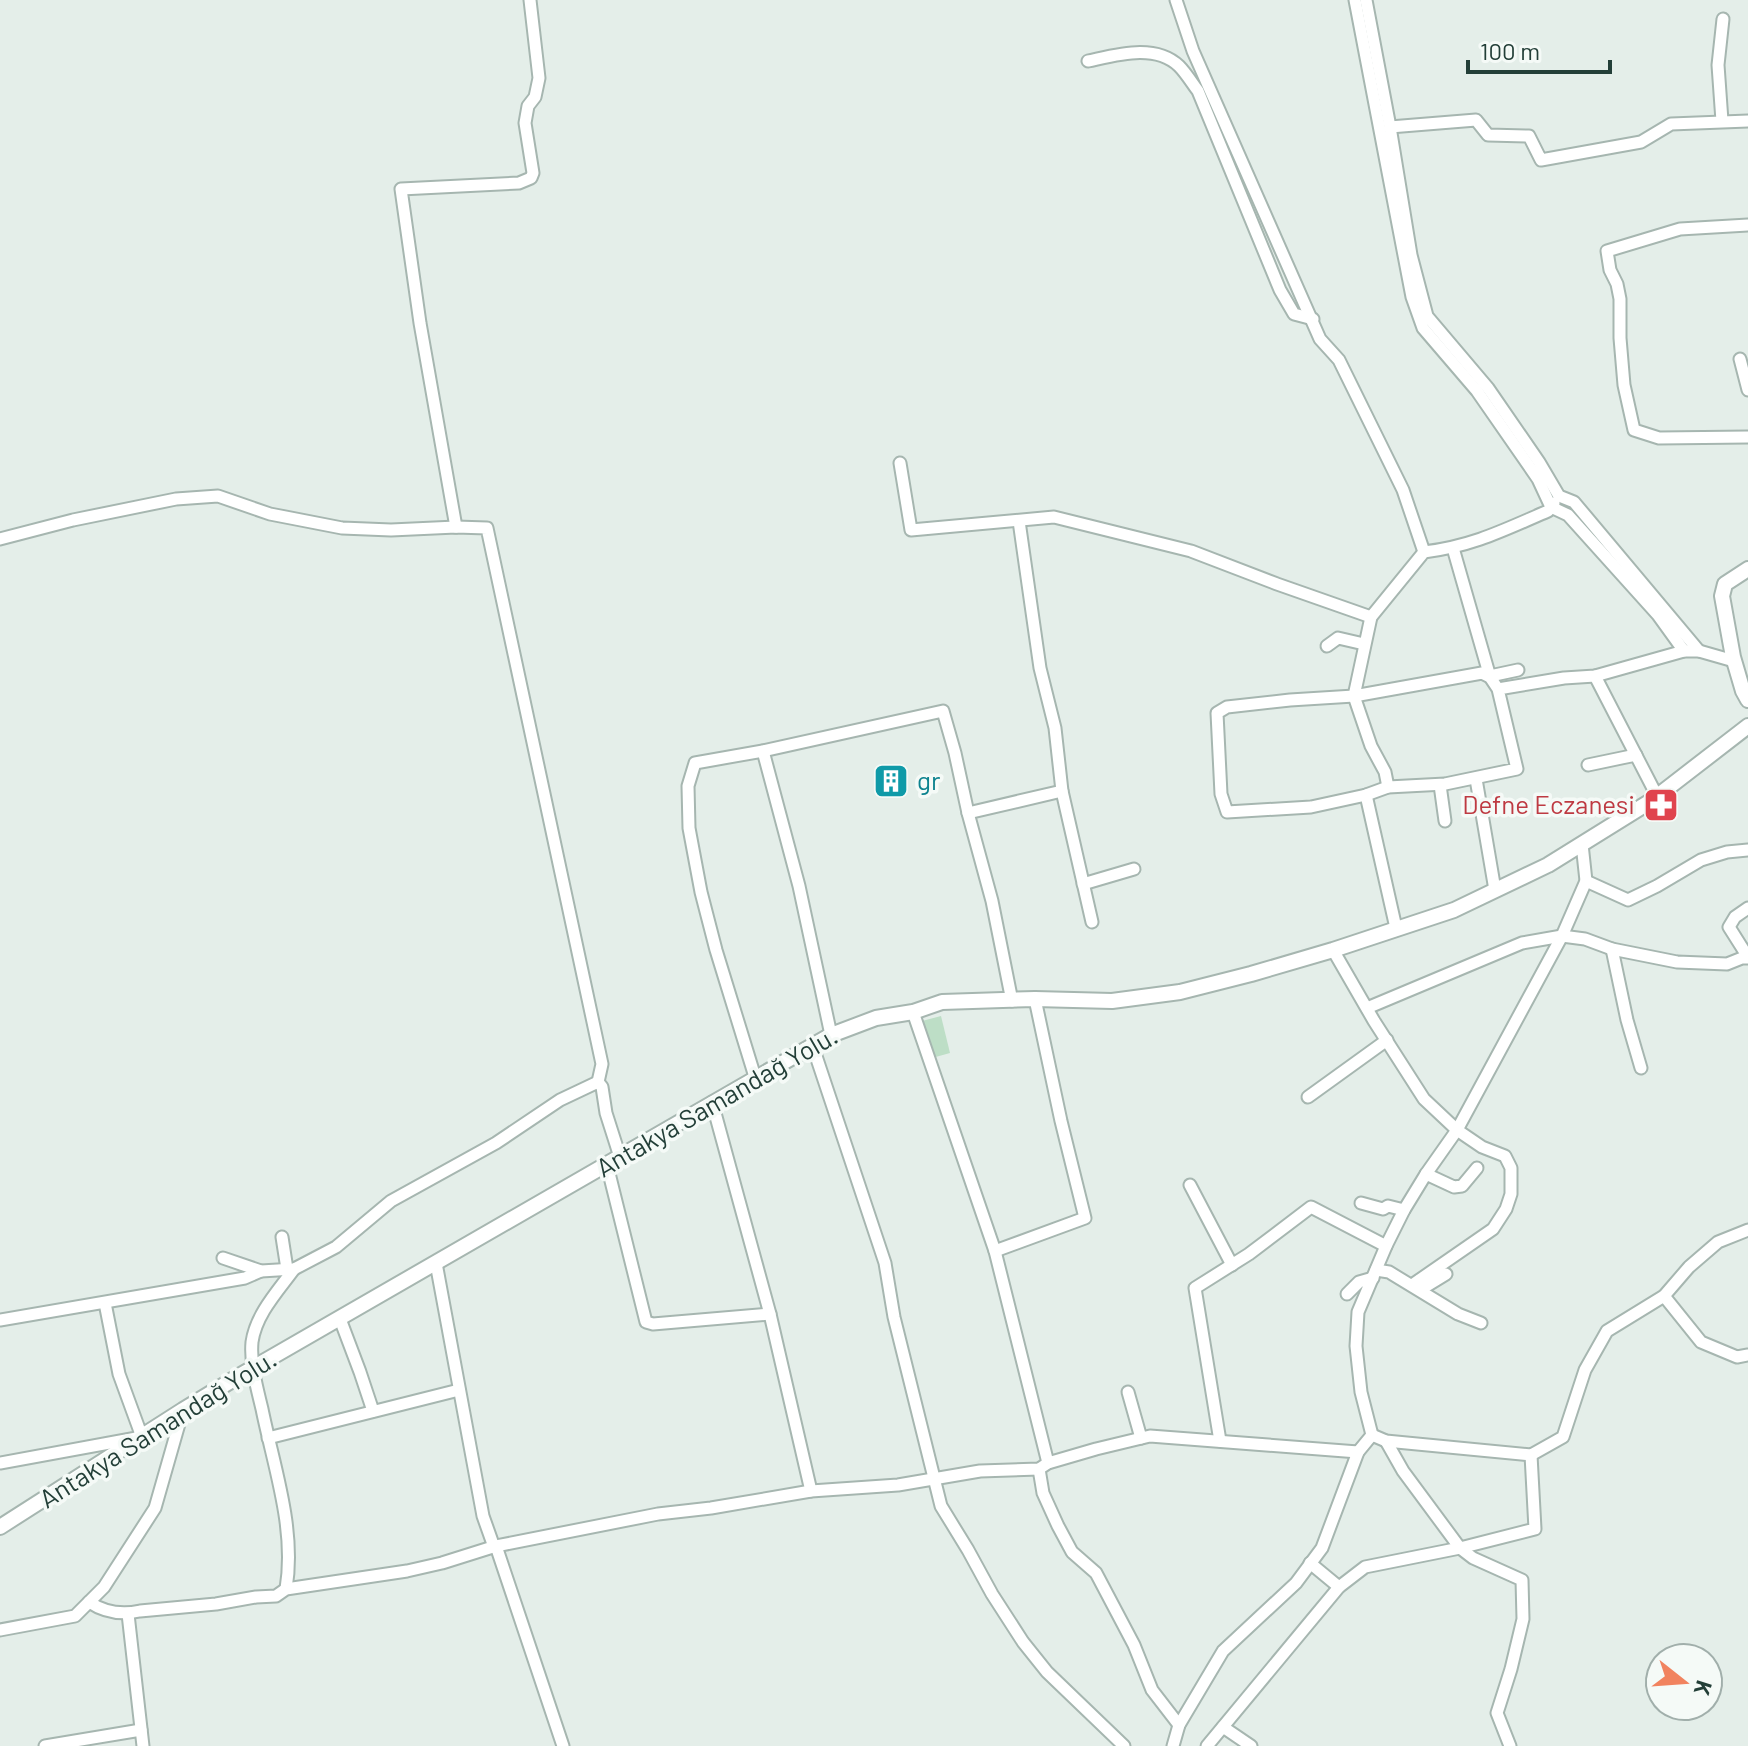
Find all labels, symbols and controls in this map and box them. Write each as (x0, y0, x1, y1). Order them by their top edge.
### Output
scale bar (1468, 24, 1610, 74)
text: 100 m (1480, 36, 1540, 65)
building icon: gr (872, 762, 910, 800)
place label: gr (917, 764, 941, 795)
pharmacy icon: Defne Eczanesi (1642, 786, 1680, 824)
place label: Defne Eczanesi (1462, 788, 1635, 819)
street label: Antakya Samandağ Yolu. (590, 1019, 843, 1183)
street label: Antakya Samandağ Yolu. (33, 1342, 282, 1513)
north arrow (1644, 1642, 1724, 1722)
text: K (1690, 1678, 1719, 1699)

